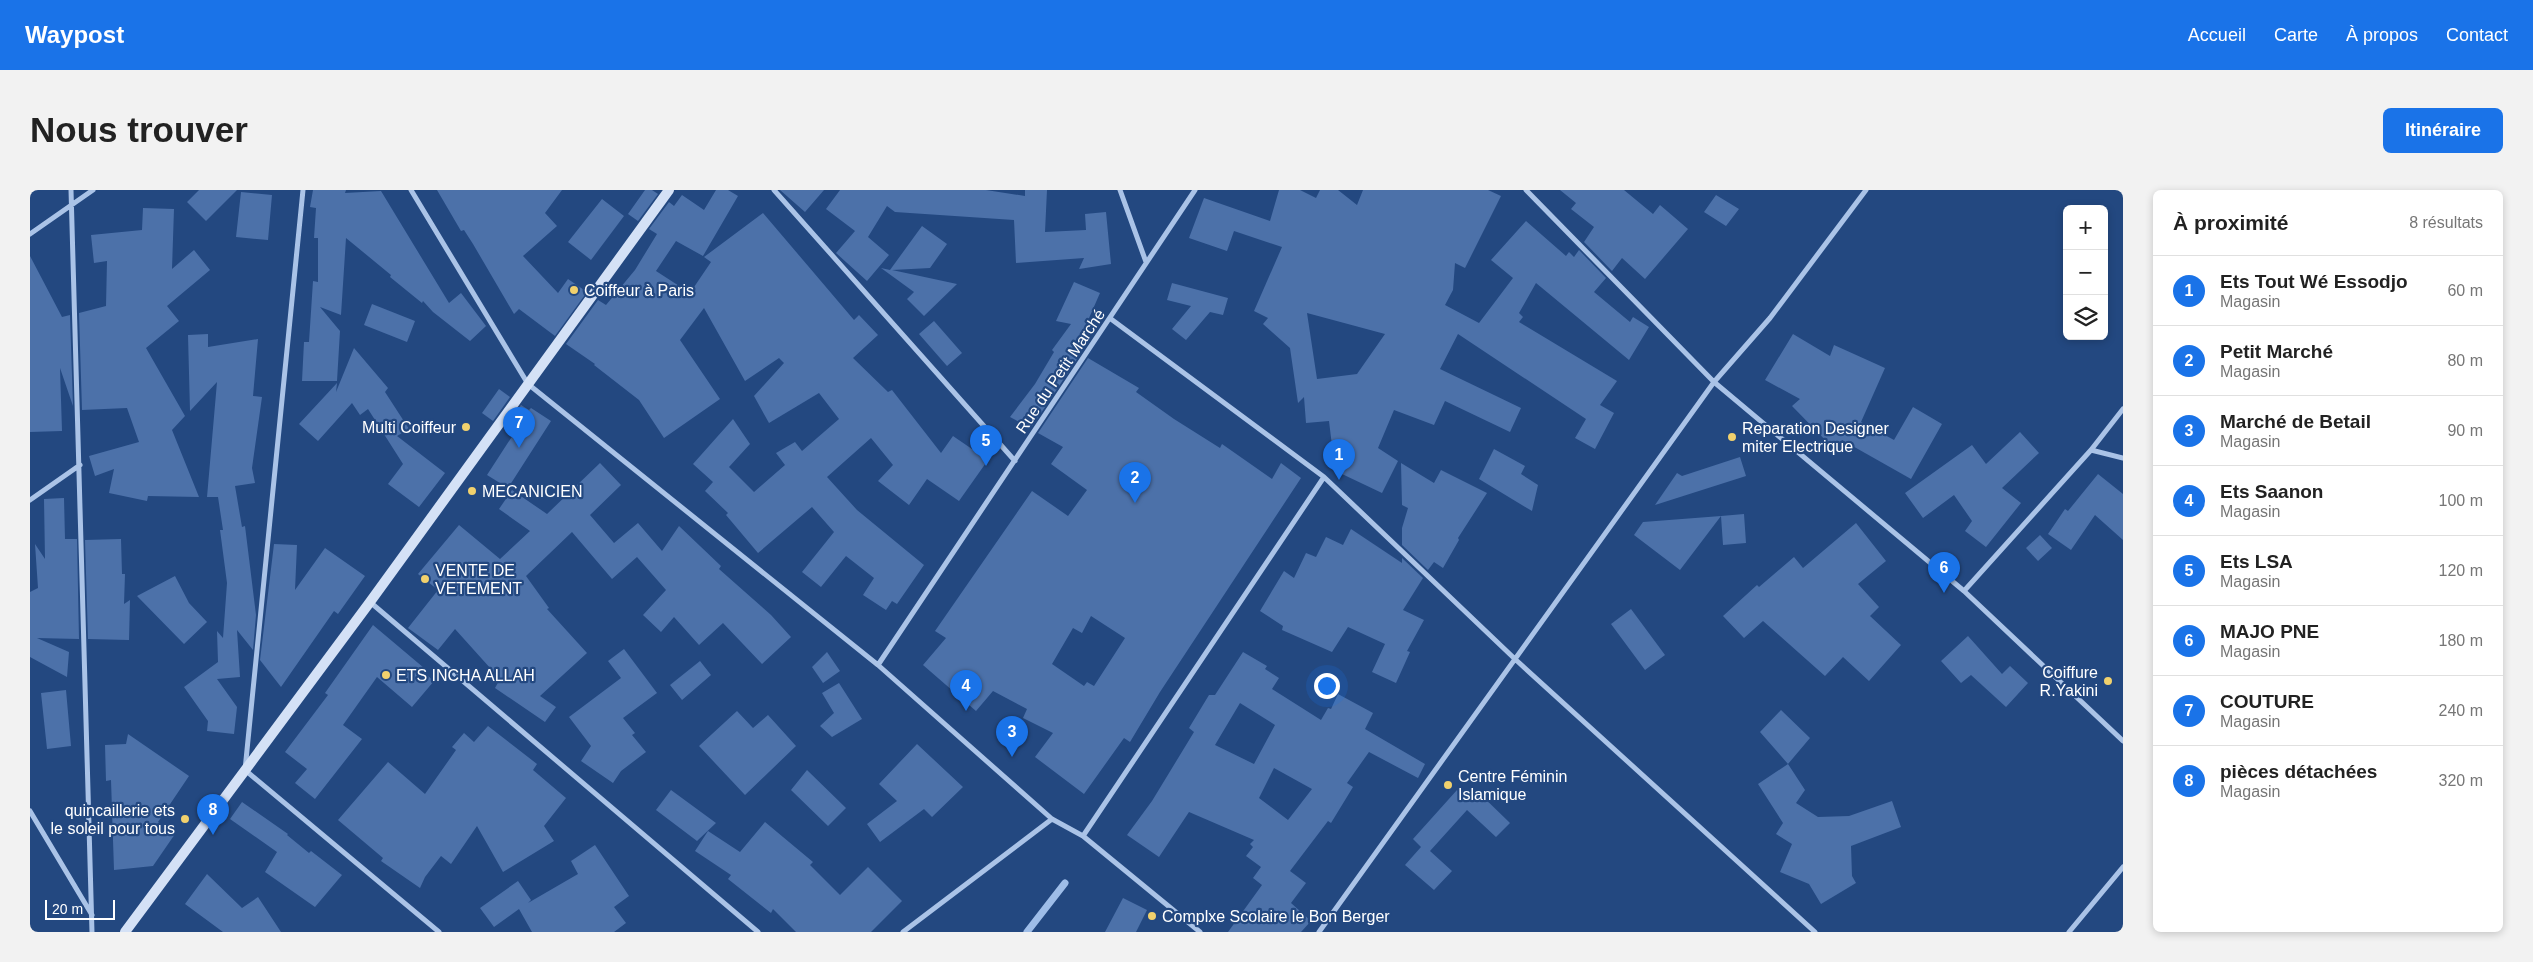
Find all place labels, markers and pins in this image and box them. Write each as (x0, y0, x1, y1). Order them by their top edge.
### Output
place label: Coiffeur à Paris (584, 282, 694, 299)
marker: Coiffeur à Paris (568, 284, 580, 296)
pin: 7 (503, 407, 535, 448)
place label: Multi Coiffeur (362, 419, 457, 436)
place label: Reparation Designer miter Electrique (1742, 420, 1889, 455)
marker: Multi Coiffeur (460, 421, 472, 433)
pin: 5 (970, 425, 1002, 466)
marker: Reparation Designer miter Electrique (1726, 431, 1738, 443)
pin: 1 (1323, 439, 1355, 480)
pin: 2 (1119, 462, 1151, 503)
place label: MECANICIEN (482, 483, 582, 500)
marker: MECANICIEN (466, 485, 478, 497)
pin: 6 (1928, 552, 1960, 593)
place label: VENTE DE VETEMENT (435, 562, 522, 597)
marker: VENTE DE VETEMENT (419, 573, 431, 585)
place label: Coiffure R.Yakini (2040, 664, 2098, 699)
place label: ETS INCHA ALLAH (396, 667, 535, 684)
marker: ETS INCHA ALLAH (380, 669, 392, 681)
pin: 4 (950, 670, 982, 711)
marker: Coiffure R.Yakini (2102, 675, 2114, 687)
pin: 3 (996, 716, 1028, 757)
place label: Centre Féminin Islamique (1458, 768, 1567, 803)
marker: Centre Féminin Islamique (1442, 779, 1454, 791)
pin: 8 (197, 794, 229, 835)
place label: quincaillerie ets le soleil pour tous (50, 802, 175, 837)
marker: quincaillerie ets le soleil pour tous (179, 813, 191, 825)
place label: Complxe Scolaire le Bon Berger (1162, 908, 1390, 925)
marker: Complxe Scolaire le Bon Berger (1146, 910, 1158, 922)

